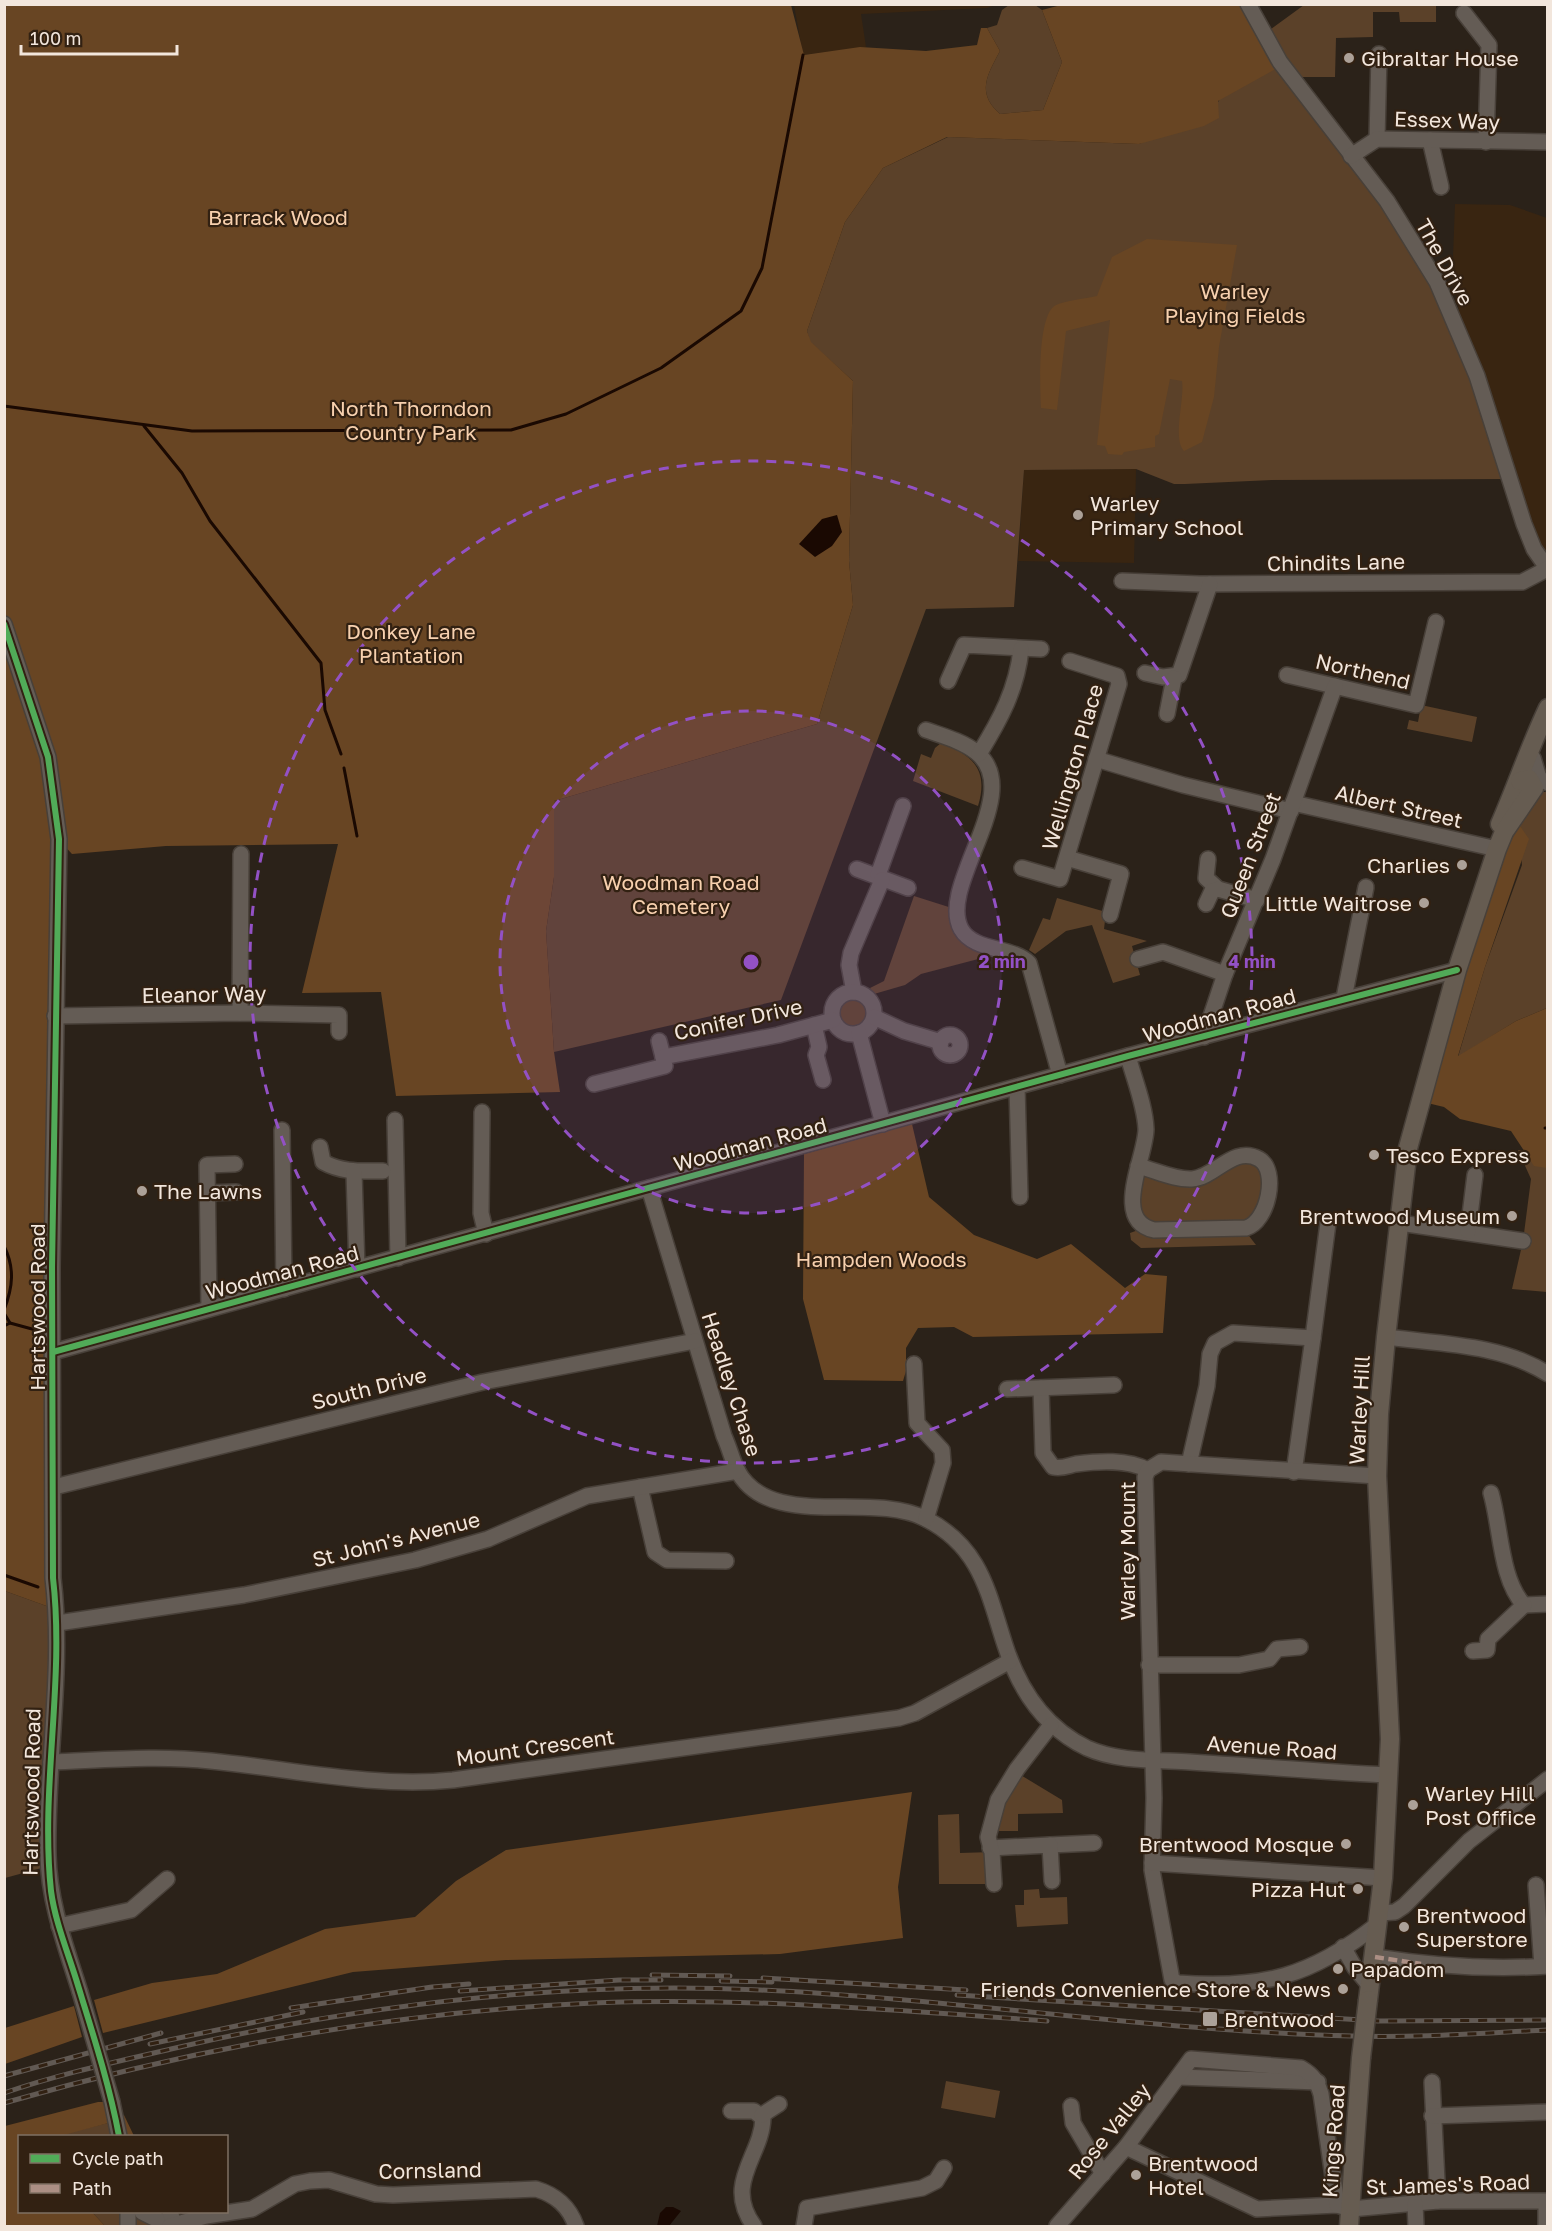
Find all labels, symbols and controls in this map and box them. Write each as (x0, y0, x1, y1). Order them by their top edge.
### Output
scale bar (21, 18, 177, 56)
text: 100 m (30, 27, 81, 49)
place label: Gibraltar House (1361, 45, 1519, 71)
marker: Gibraltar House (1342, 51, 1356, 65)
street label: Essex Way (1394, 105, 1501, 135)
park label: Barrack Wood (208, 204, 348, 230)
street label: The Drive (1411, 214, 1479, 310)
park label: Warley Playing Fields (1164, 278, 1306, 328)
park label: North Thorndon Country Park (330, 395, 492, 445)
place label: Warley Primary School (1090, 490, 1244, 540)
marker: Warley Primary School (1071, 508, 1085, 522)
street label: Chindits Lane (1267, 548, 1405, 576)
park label: Donkey Lane Plantation (346, 618, 476, 668)
street label: Northend (1313, 647, 1413, 695)
street label: Wellington Place (1036, 681, 1108, 853)
street label: Albert Street (1333, 779, 1465, 833)
street label: Queen Street (1214, 788, 1286, 922)
place label: Charlies (1367, 852, 1450, 878)
marker: Charlies (1455, 858, 1469, 872)
park label: Woodman Road Cemetery (602, 869, 760, 919)
place label: Little Waitrose (1265, 890, 1412, 916)
marker: Little Waitrose (1417, 896, 1431, 910)
text: 2 min (978, 950, 1026, 972)
text: 4 min (1228, 950, 1276, 972)
centre of rings (741, 952, 761, 972)
street label: Eleanor Way (141, 980, 267, 1008)
street label: Woodman Road (1140, 982, 1298, 1048)
street label: Conifer Drive (671, 993, 805, 1045)
street label: Woodman Road (671, 1111, 829, 1177)
place label: Tesco Express (1386, 1142, 1529, 1168)
marker: Tesco Express (1367, 1148, 1381, 1162)
place label: The Lawns (154, 1178, 262, 1204)
marker: The Lawns (135, 1184, 149, 1198)
place label: Brentwood Museum (1299, 1203, 1500, 1229)
marker: Brentwood Museum (1505, 1209, 1519, 1223)
street label: Hartswood Road (24, 1223, 50, 1391)
street label: Woodman Road (203, 1239, 361, 1305)
park label: Hampden Woods (795, 1246, 967, 1272)
street label: Headley Chase (696, 1308, 768, 1460)
street label: Warley Hill (1343, 1355, 1375, 1465)
street label: South Drive (309, 1361, 429, 1415)
street label: Warley Mount (1114, 1481, 1140, 1621)
street label: St John's Avenue (310, 1506, 482, 1572)
street label: Hartswood Road (17, 1708, 45, 1876)
street label: Mount Crescent (454, 1723, 616, 1771)
street label: Avenue Road (1206, 1729, 1338, 1765)
place label: Warley Hill Post Office (1425, 1780, 1536, 1830)
marker: Warley Hill Post Office (1406, 1798, 1420, 1812)
place label: Brentwood Mosque (1139, 1831, 1334, 1857)
marker: Brentwood Mosque (1339, 1837, 1353, 1851)
place label: Pizza Hut (1251, 1876, 1346, 1902)
marker: Pizza Hut (1351, 1882, 1365, 1896)
place label: Brentwood Superstore (1416, 1902, 1528, 1952)
marker: Brentwood Superstore (1397, 1920, 1411, 1934)
place label: Papadom (1350, 1956, 1444, 1982)
marker: Papadom (1331, 1962, 1345, 1976)
place label: Friends Convenience Store & News (980, 1976, 1331, 2002)
marker: Friends Convenience Store & News (1336, 1982, 1350, 1996)
place label: Brentwood (1224, 2006, 1334, 2032)
marker: Brentwood (1201, 2010, 1219, 2028)
street label: Rose Valley (1062, 2077, 1156, 2185)
street label: Kings Road (1316, 2083, 1350, 2199)
legend (18, 2135, 228, 2213)
text: Cycle path (72, 2147, 164, 2169)
place label: Brentwood Hotel (1148, 2150, 1258, 2200)
street label: Cornsland (378, 2156, 482, 2184)
marker: Brentwood Hotel (1129, 2168, 1143, 2182)
street label: St James's Road (1365, 2168, 1531, 2200)
text: Path (72, 2177, 112, 2199)

